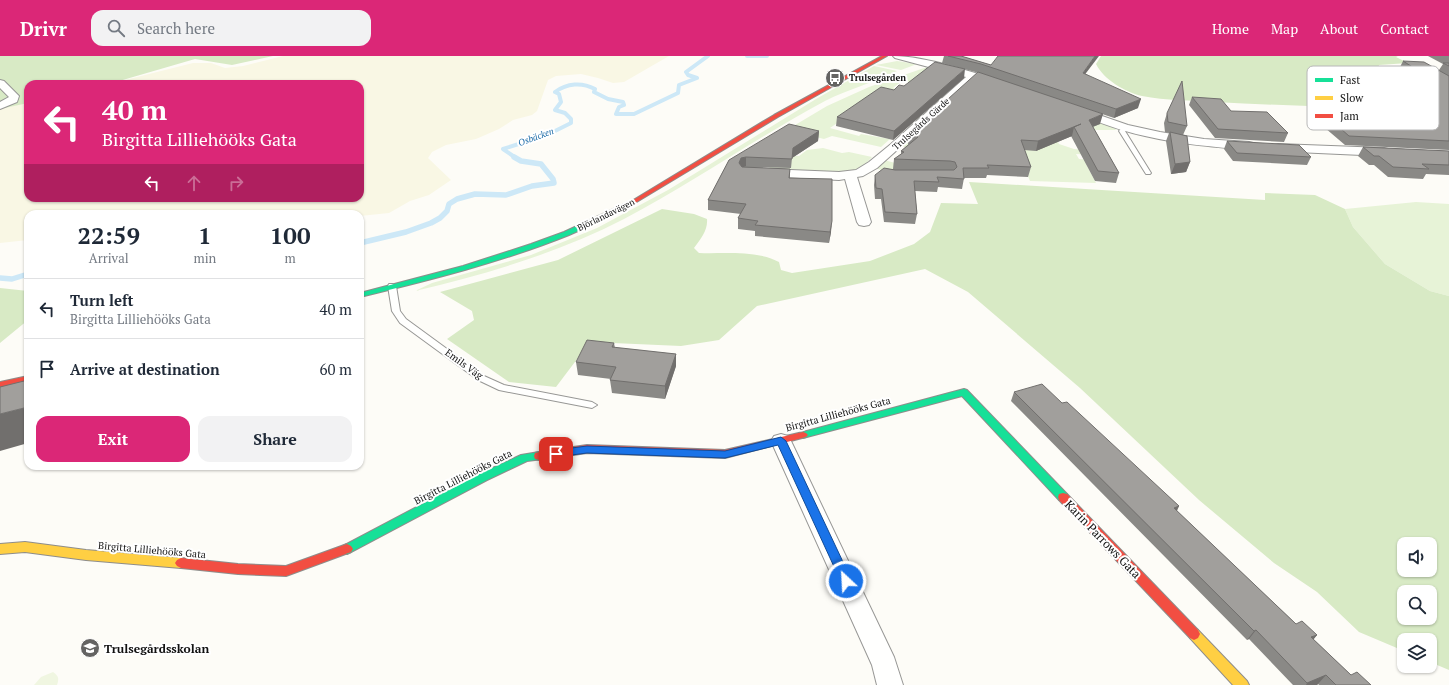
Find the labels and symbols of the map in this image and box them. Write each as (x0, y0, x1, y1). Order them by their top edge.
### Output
legend (1307, 66, 1439, 130)
bus stop icon: Trulsegården (824, 67, 846, 89)
place label: Trulsegården (849, 72, 906, 84)
text: Fast (1340, 73, 1360, 87)
text: Slow (1340, 91, 1364, 105)
street label: Trulsegårds Gärde (890, 95, 952, 153)
text: Jam (1340, 109, 1359, 123)
water label: Osbäcken (516, 125, 556, 149)
street label: Björlandavägen (575, 196, 637, 234)
street label: Emils Väg (442, 346, 486, 383)
street label: Birgitta Lilliehööks Gata (784, 394, 892, 434)
pin (539, 437, 573, 471)
street label: Birgitta Lilliehööks Gata (412, 447, 514, 507)
street label: Karin Parrows Gata (1062, 497, 1144, 581)
street label: Birgitta Lilliehööks Gata (98, 539, 206, 561)
position arrow (825, 560, 867, 602)
school or university icon: Trulsegårdsskolan (79, 637, 101, 659)
place label: Trulsegårdsskolan (104, 641, 209, 656)

